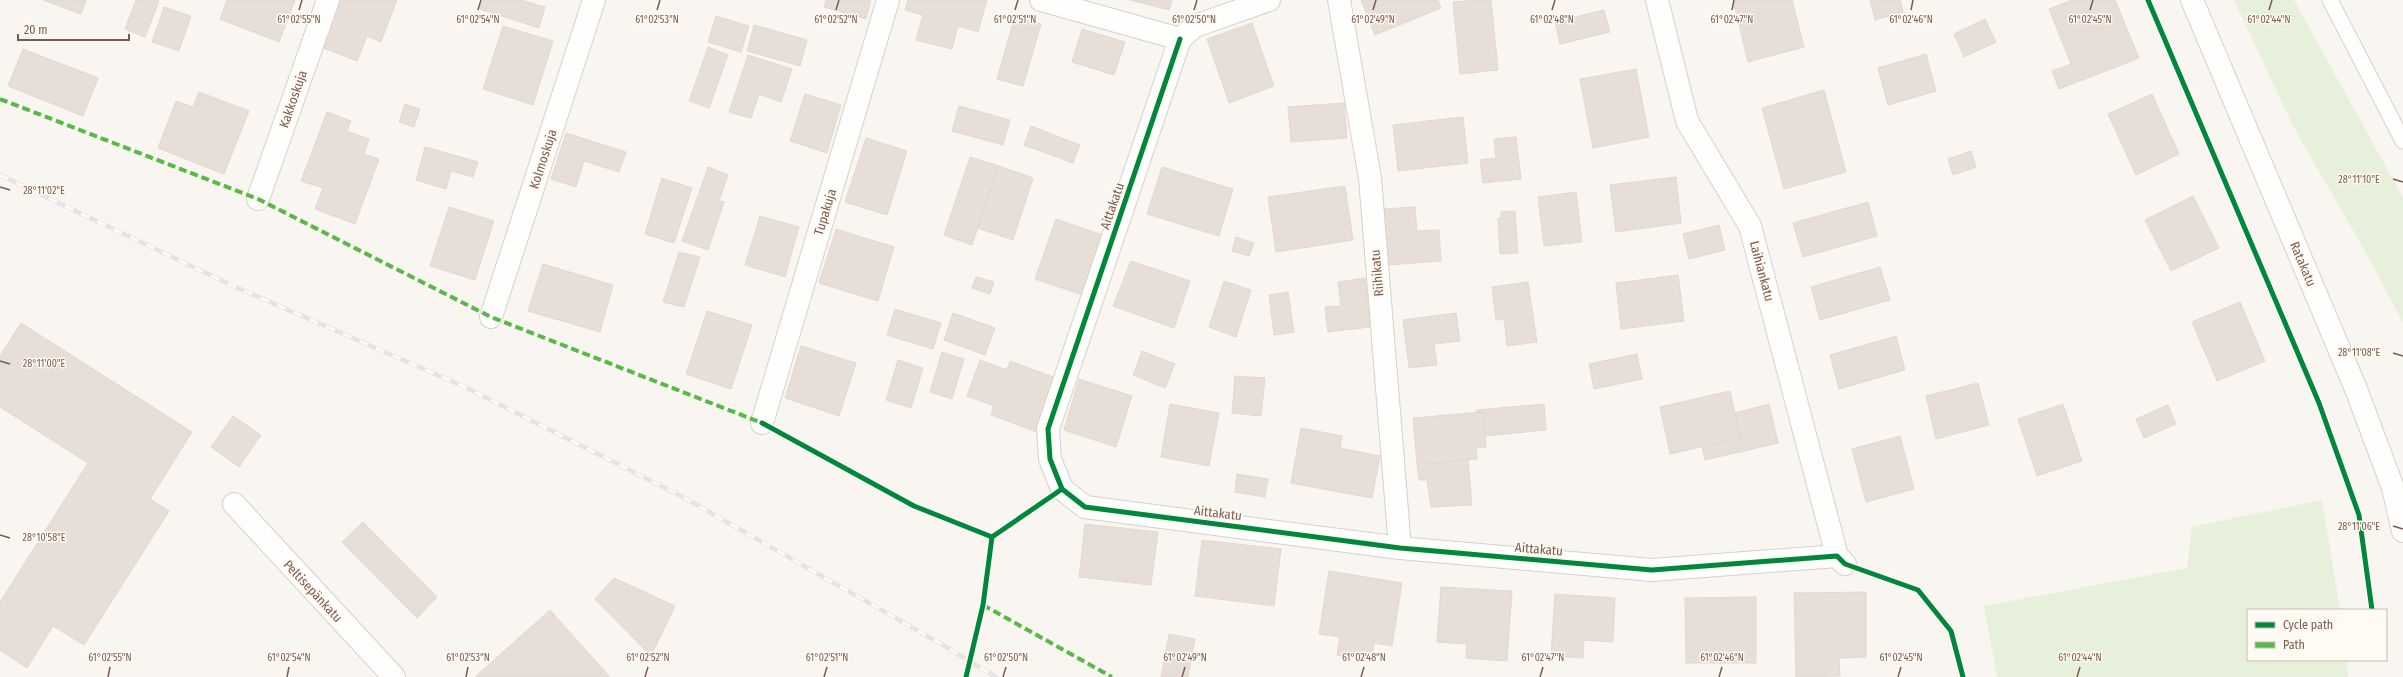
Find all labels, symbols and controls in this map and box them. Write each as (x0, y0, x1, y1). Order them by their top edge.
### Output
text: 61°02'55"N (277, 14, 321, 26)
text: 61°02'54"N (456, 14, 500, 26)
text: 61°02'53"N (635, 14, 679, 26)
text: 61°02'52"N (814, 14, 858, 26)
text: 61°02'51"N (994, 14, 1036, 26)
text: 61°02'50"N (1172, 14, 1216, 26)
text: 61°02'49"N (1351, 14, 1395, 26)
text: 61°02'48"N (1530, 14, 1574, 26)
text: 61°02'47"N (1711, 14, 1753, 26)
text: 61°02'46"N (1889, 14, 1933, 26)
text: 61°02'45"N (2068, 14, 2112, 26)
text: 61°02'44"N (2247, 14, 2291, 26)
scale bar (18, 16, 129, 42)
text: 20 m (24, 23, 48, 37)
street label: Kakkoskuja (276, 68, 310, 130)
street label: Kolmoskuja (526, 127, 560, 191)
text: 28°11'10"E (2338, 174, 2380, 186)
street label: Aittakatu (1097, 181, 1127, 231)
text: 28°11'02"E (23, 185, 65, 197)
street label: Tupakuja (811, 187, 839, 237)
street label: Laihiankatu (1747, 239, 1777, 303)
street label: Ratakatu (2287, 239, 2319, 289)
street label: Riihikatu (1367, 249, 1387, 297)
text: 28°11'08"E (2338, 347, 2380, 359)
text: 28°11'00"E (23, 358, 66, 370)
street label: Aittakatu (1193, 503, 1243, 523)
text: 28°11'06"E (2338, 521, 2380, 533)
text: 28°10'58"E (22, 532, 66, 544)
street label: Aittakatu (1514, 539, 1564, 559)
street label: Peltisepänkatu (281, 557, 345, 625)
legend (2247, 609, 2387, 661)
text: Cycle path (2283, 618, 2333, 632)
text: Path (2283, 638, 2305, 652)
text: 61°02'55"N (88, 652, 132, 664)
text: 61°02'54"N (267, 652, 311, 664)
text: 61°02'53"N (446, 652, 490, 664)
text: 61°02'52"N (626, 652, 670, 664)
text: 61°02'51"N (806, 652, 848, 664)
text: 61°02'50"N (984, 652, 1028, 664)
text: 61°02'49"N (1163, 652, 1207, 664)
text: 61°02'48"N (1342, 652, 1386, 664)
text: 61°02'47"N (1522, 652, 1564, 664)
text: 61°02'46"N (1700, 652, 1744, 664)
text: 61°02'45"N (1879, 652, 1923, 664)
text: 61°02'44"N (2058, 652, 2102, 664)

